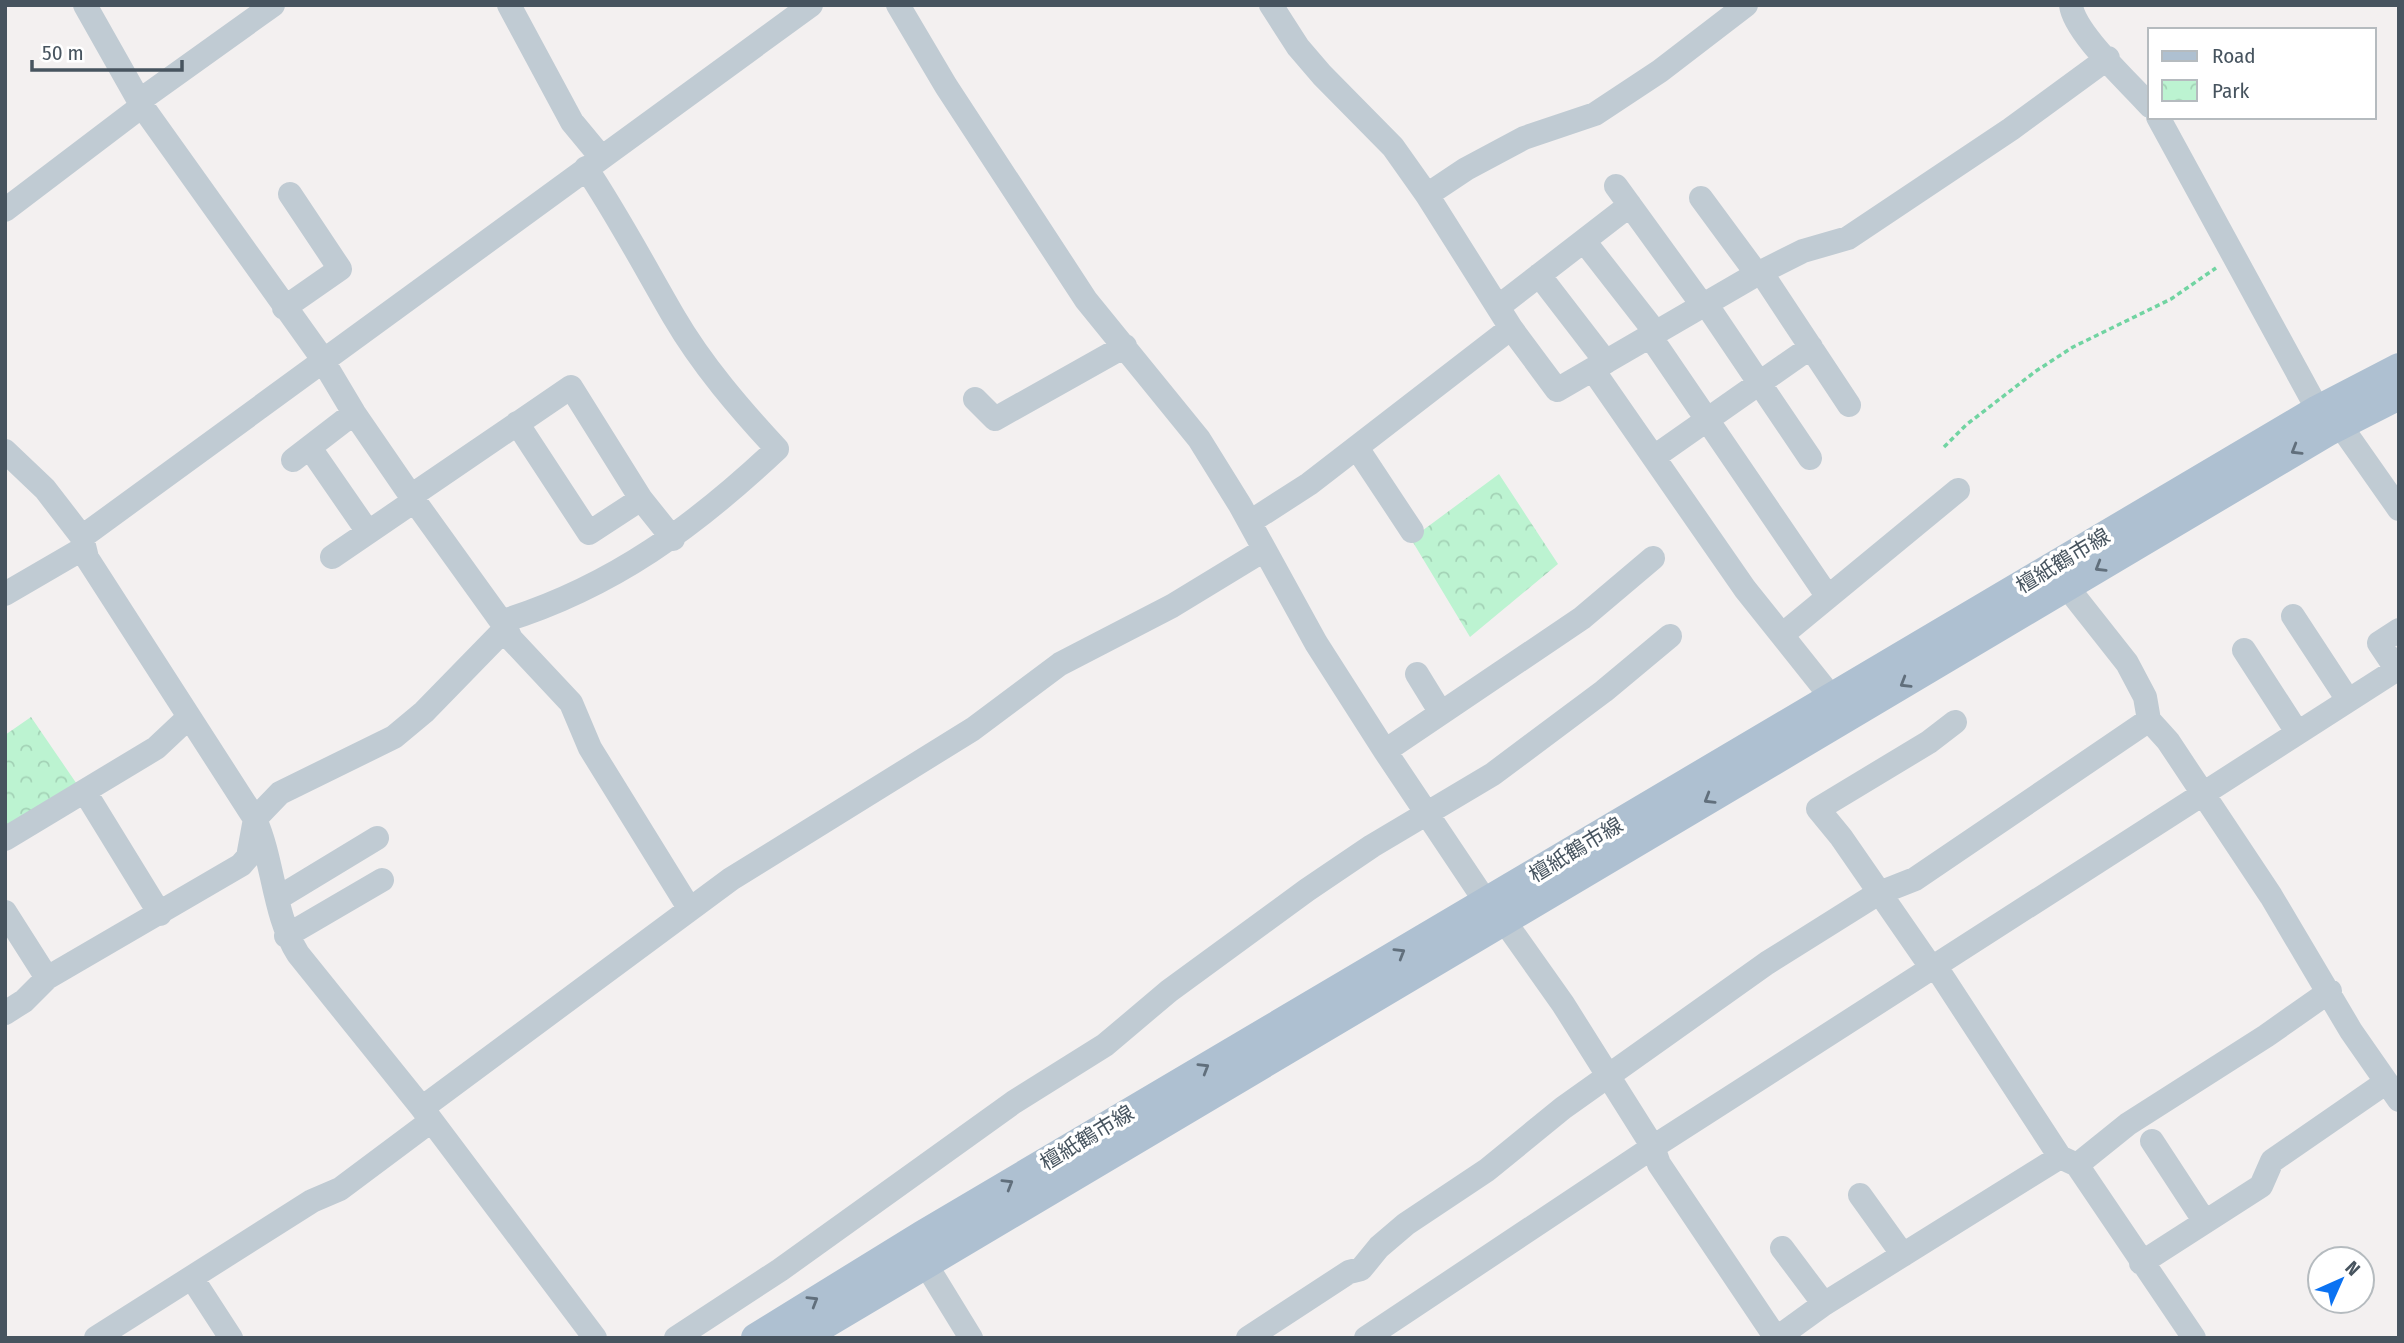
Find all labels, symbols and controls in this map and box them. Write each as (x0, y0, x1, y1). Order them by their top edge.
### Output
scale bar (32, 28, 182, 72)
legend (2148, 28, 2376, 119)
text: 50 m (42, 40, 84, 66)
text: Road (2212, 43, 2256, 69)
text: Park (2212, 78, 2250, 104)
one-way arrow (2290, 442, 2303, 455)
street label: 檀紙鶴市線 (2011, 523, 2115, 599)
one-way arrow (2095, 559, 2108, 572)
one-way arrow (1899, 675, 1912, 688)
one-way arrow (1704, 791, 1717, 804)
street label: 檀紙鶴市線 (1524, 812, 1628, 888)
one-way arrow (1393, 948, 1406, 961)
one-way arrow (1197, 1064, 1210, 1077)
street label: 檀紙鶴市線 (1035, 1100, 1139, 1176)
one-way arrow (1001, 1179, 1014, 1192)
north arrow (2306, 1245, 2376, 1315)
text: N (2341, 1256, 2365, 1280)
one-way arrow (806, 1297, 819, 1310)

